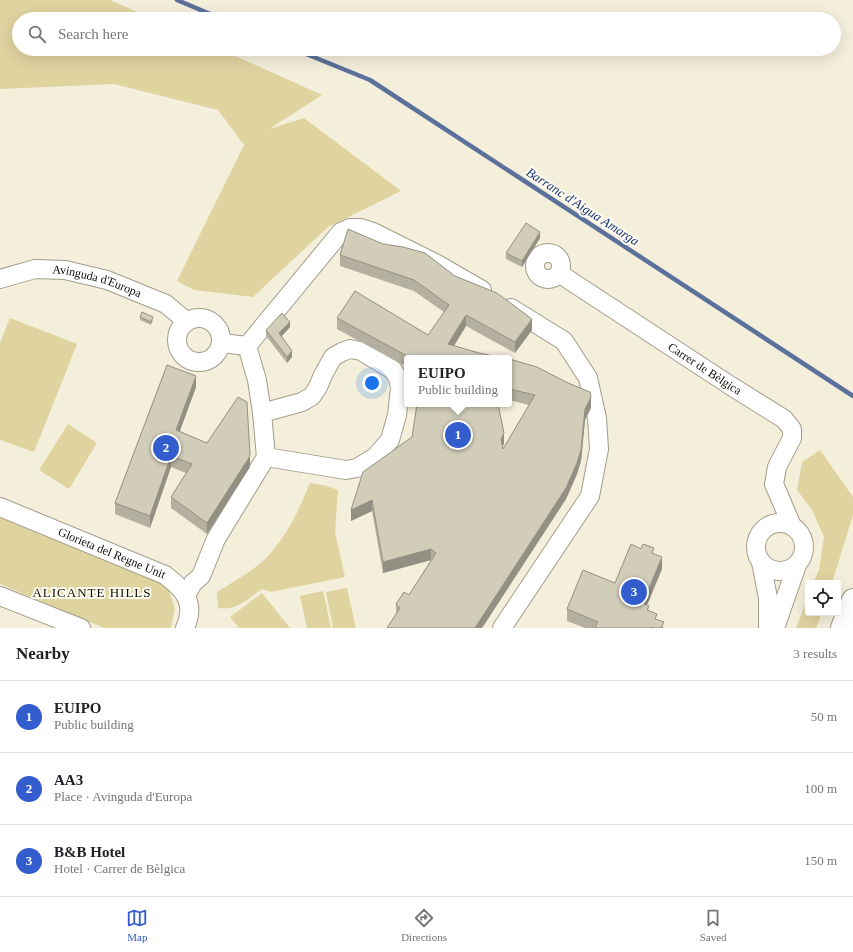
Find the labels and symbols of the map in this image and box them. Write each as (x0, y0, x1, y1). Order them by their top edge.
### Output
water label: Barranc d'Aigua Amarga (524, 164, 642, 249)
street label: Avinguda d'Europa (52, 263, 144, 301)
street label: Carrer de Bèlgica (665, 340, 745, 398)
your location (362, 373, 382, 393)
pin: 1 (445, 420, 471, 450)
pin: 2 (153, 433, 179, 463)
street label: Glorieta del Regne Unit (56, 525, 168, 582)
pin: 3 (621, 577, 647, 607)
district label: ALICANTE HILLS (32, 585, 152, 600)

